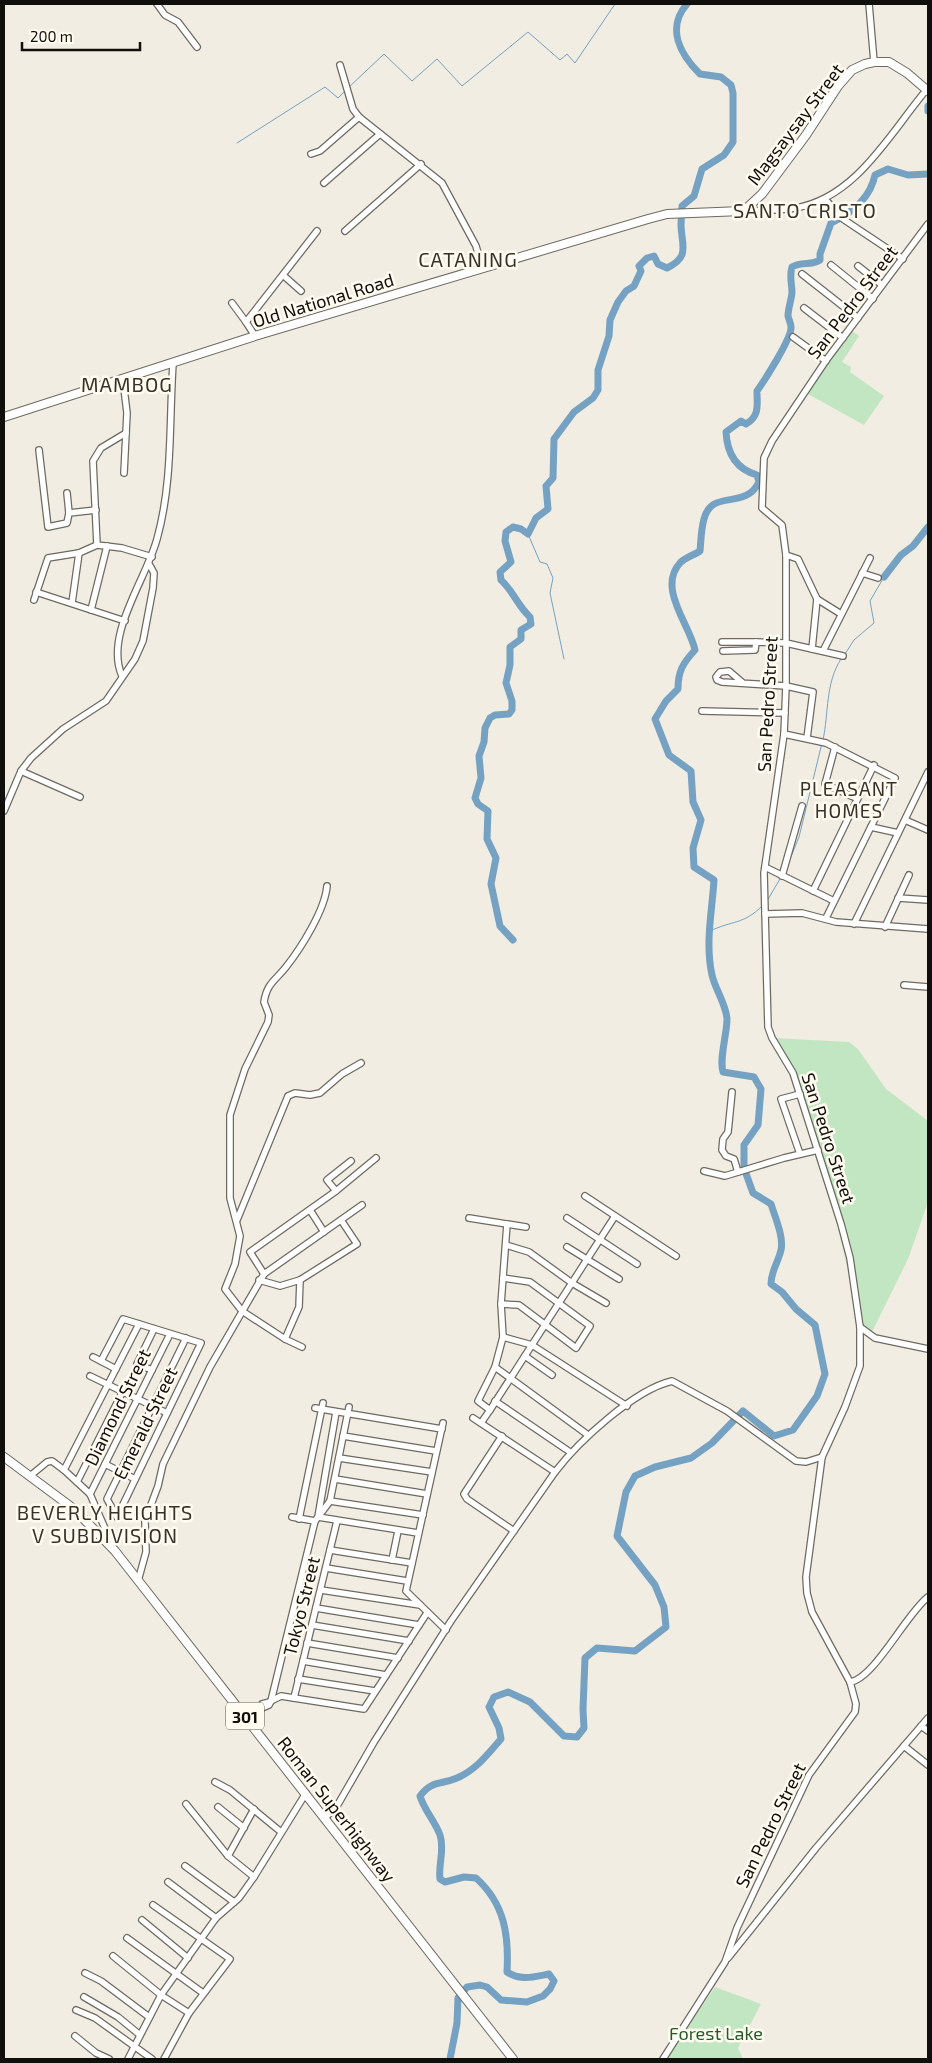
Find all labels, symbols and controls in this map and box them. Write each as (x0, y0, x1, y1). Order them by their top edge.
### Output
scale bar (22, 20, 140, 52)
text: 200 m (30, 27, 73, 45)
street label: Magsaysay Street (742, 59, 848, 189)
district label: SANTO CRISTO (733, 198, 877, 222)
street label: San Pedro Street (802, 241, 902, 363)
district label: CATANING (418, 247, 518, 271)
street label: Old National Road (250, 268, 396, 332)
district label: MAMBOG (81, 372, 173, 396)
street label: San Pedro Street (752, 635, 782, 773)
district label: PLEASANT HOMES (800, 777, 898, 822)
street label: San Pedro Street (797, 1070, 861, 1206)
street label: Diamond Street (79, 1345, 155, 1469)
street label: Emerald Street (108, 1363, 182, 1483)
district label: BEVERLY HEIGHTS V SUBDIVISION (17, 1500, 193, 1547)
street label: Tokyo Street (278, 1554, 324, 1658)
road number: 301 (226, 1702, 264, 1730)
street label: Roman Superhighway (273, 1732, 401, 1887)
street label: San Pedro Street (730, 1759, 810, 1891)
park label: Forest Lake (669, 2022, 763, 2044)

